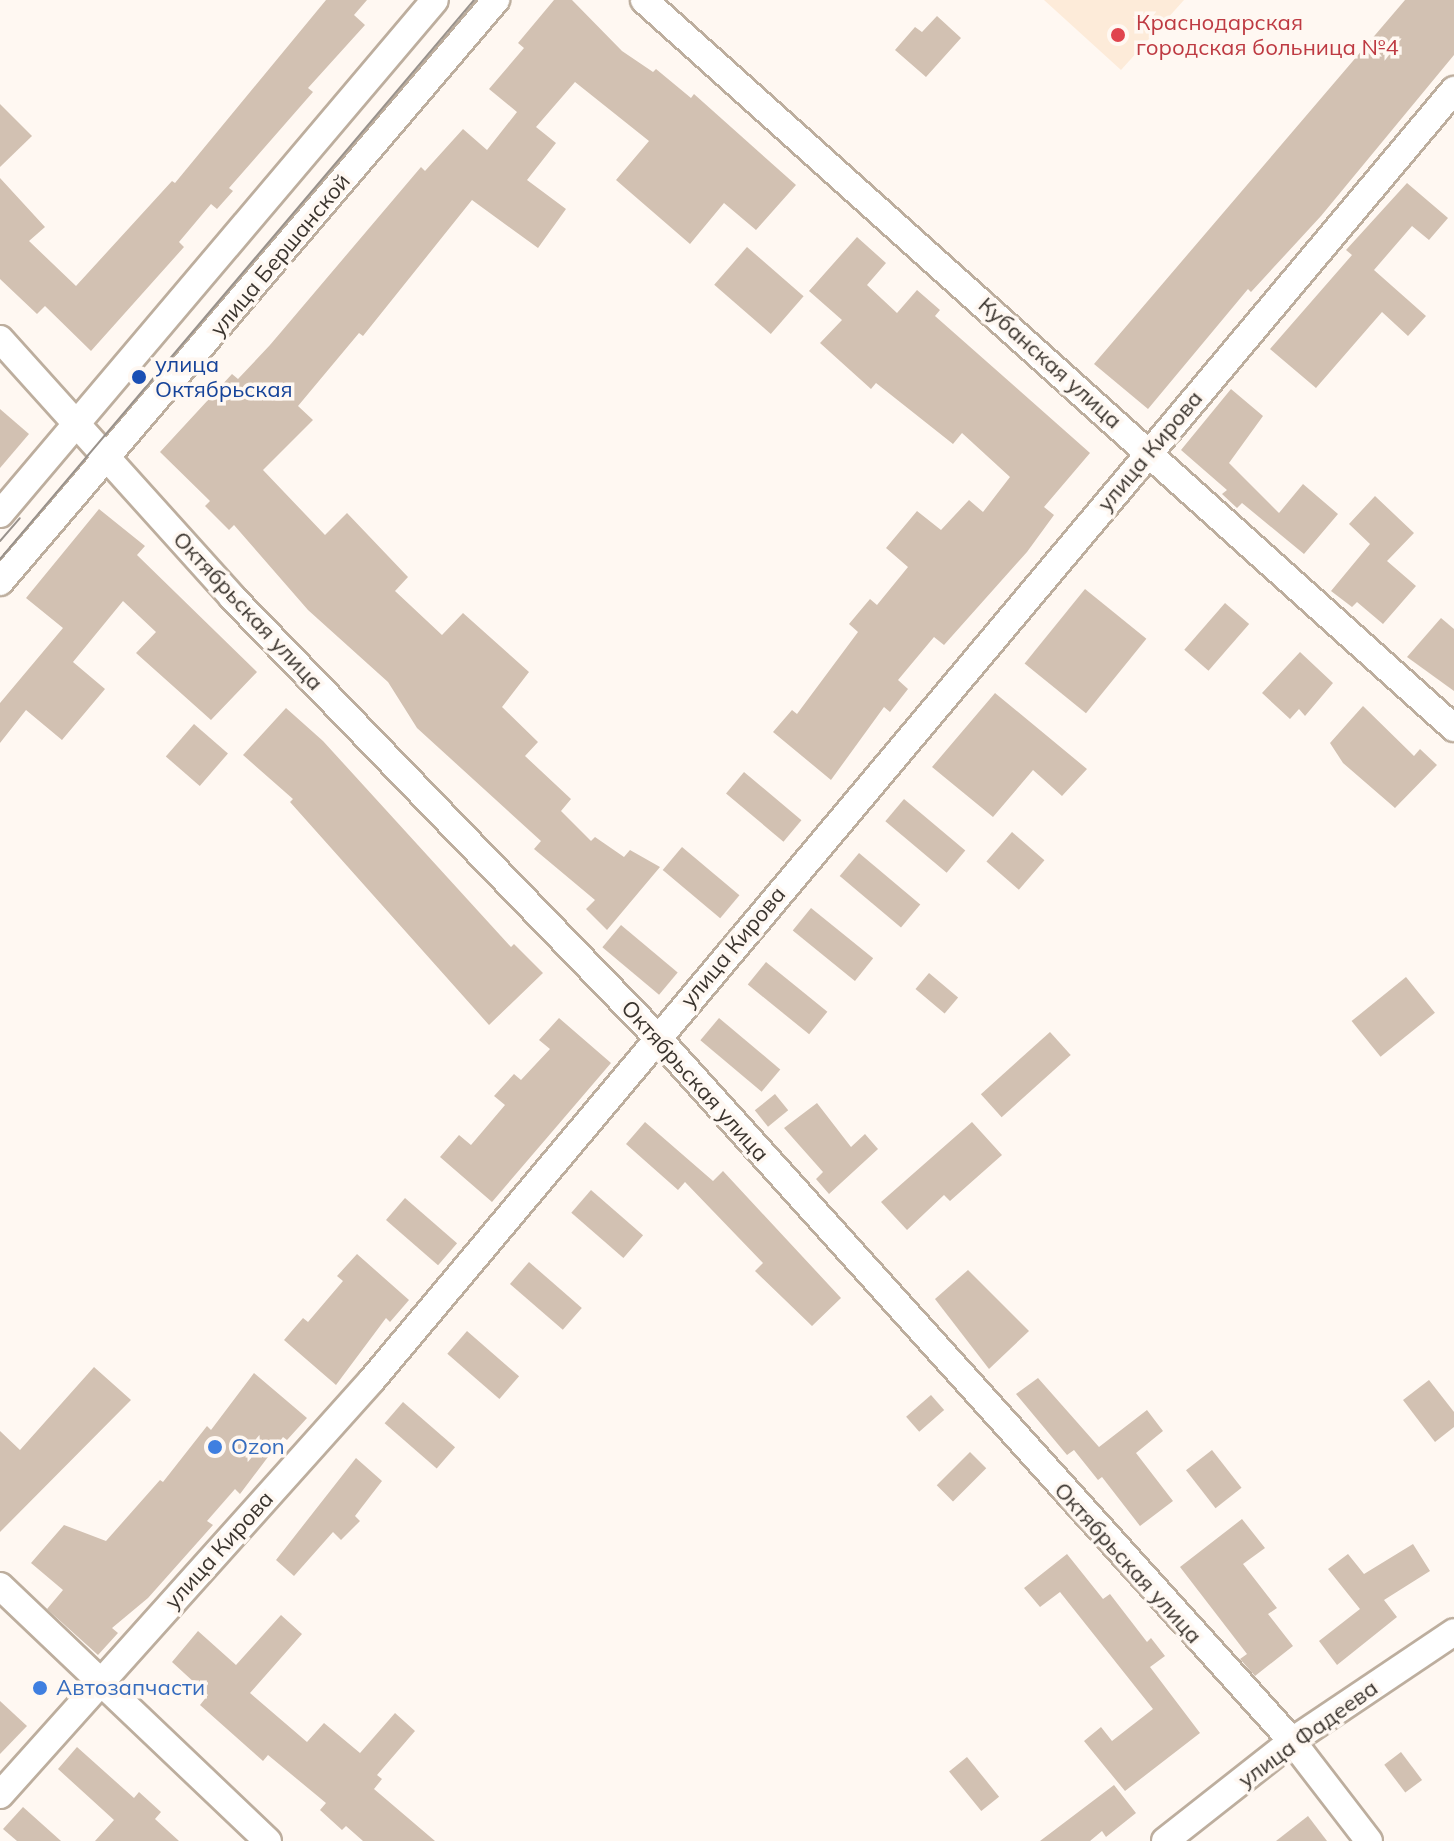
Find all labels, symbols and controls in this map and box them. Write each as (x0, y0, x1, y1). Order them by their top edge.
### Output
place label: Краснодарская городская больница №4 (1136, 9, 1399, 60)
marker: Краснодарская городская больница №4 (1107, 24, 1129, 46)
street label: улица Бершанской (204, 168, 356, 342)
street label: Кубанская улица (973, 292, 1127, 434)
place label: улица Октябрьская (155, 351, 293, 402)
marker: улица Октябрьская (130, 368, 148, 386)
street label: улица Кирова (1092, 385, 1208, 517)
street label: Октябрьская улица (168, 526, 328, 696)
street label: улица Кирова (675, 881, 791, 1013)
street label: Октябрьская улица (616, 995, 774, 1167)
place label: Ozon (231, 1434, 285, 1460)
marker: Ozon (206, 1438, 224, 1456)
street label: Октябрьская улица (1049, 1477, 1207, 1649)
street label: улица Кирова (159, 1486, 279, 1614)
place label: Автозапчасти (56, 1675, 205, 1701)
street label: улица Фадеева (1233, 1675, 1383, 1793)
marker: Автозапчасти (31, 1679, 49, 1697)

